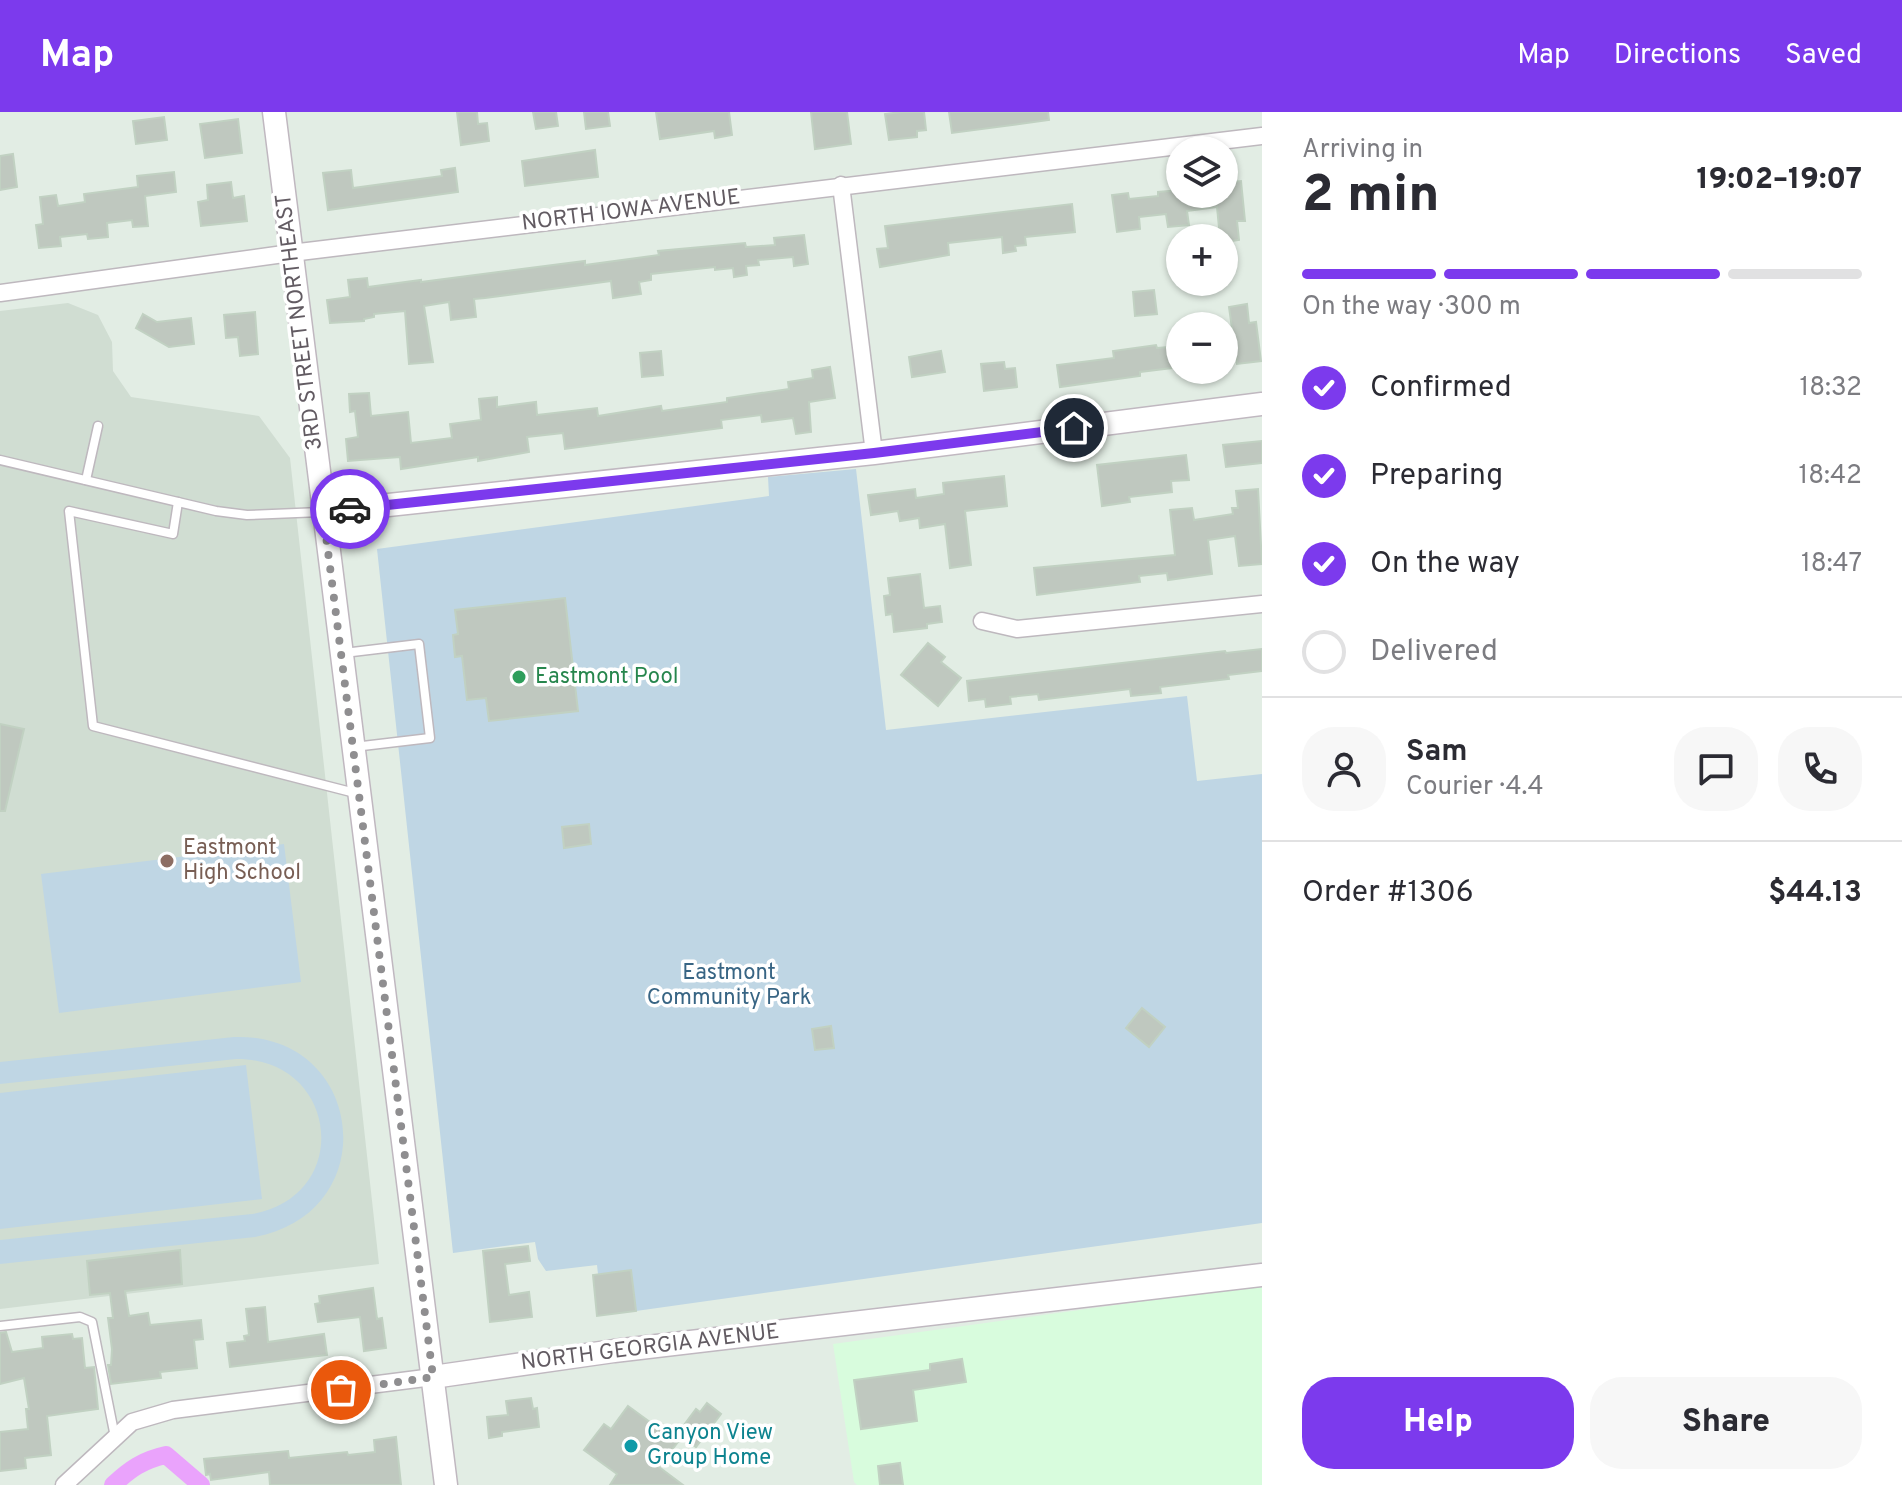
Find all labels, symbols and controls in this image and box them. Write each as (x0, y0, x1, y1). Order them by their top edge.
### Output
text: Map (40, 32, 114, 81)
text: Map (1517, 38, 1570, 74)
text: Directions (1614, 38, 1741, 74)
text: Saved (1785, 38, 1862, 74)
text: Arriving in (1302, 134, 1423, 167)
map controls (1166, 136, 1238, 384)
button: layers (1166, 136, 1238, 208)
text: 19:02–19:07 (1697, 162, 1862, 199)
text: 2 min (1302, 164, 1440, 230)
street label: NORTH IOWA AVENUE (520, 184, 742, 238)
street label: 3RD STREET NORTHEAST (271, 192, 329, 452)
button: + (1166, 224, 1238, 296)
text: On the way · 300 m (1302, 291, 1521, 324)
button: − (1166, 312, 1238, 384)
icon: check (1302, 366, 1346, 410)
text: Confirmed (1370, 370, 1512, 407)
text: 18:32 (1800, 372, 1862, 405)
pin (1040, 394, 1108, 462)
icon: home (1052, 406, 1096, 450)
icon: check (1302, 454, 1346, 498)
text: Preparing (1370, 458, 1503, 495)
text: 18:42 (1799, 460, 1862, 493)
courier (310, 469, 390, 549)
icon: car (328, 487, 372, 531)
icon: check (1302, 542, 1346, 586)
text: On the way (1370, 546, 1520, 583)
text: 18:47 (1801, 548, 1862, 581)
text: Delivered (1370, 634, 1498, 671)
place label: Eastmont Pool (535, 664, 678, 691)
marker: Eastmont Pool (510, 668, 528, 686)
button: person (1302, 727, 1386, 811)
button: chat (1674, 727, 1758, 811)
button: phone (1778, 727, 1862, 811)
text: Sam (1406, 734, 1468, 771)
text: Courier · 4.4 (1406, 771, 1544, 804)
place label: Eastmont High School (183, 835, 301, 887)
marker: Eastmont High School (158, 852, 176, 870)
text: Order #1306 (1302, 875, 1474, 912)
text: $44.13 (1768, 875, 1862, 912)
park label: Eastmont Community Park (647, 960, 811, 1012)
street label: NORTH GEORGIA AVENUE (519, 1319, 781, 1377)
pin (307, 1356, 375, 1424)
icon: bag (319, 1368, 363, 1412)
button: Help (1302, 1377, 1574, 1469)
button: Share (1590, 1377, 1862, 1469)
place label: Canyon View Group Home (647, 1420, 773, 1472)
marker: Canyon View Group Home (622, 1437, 640, 1455)

